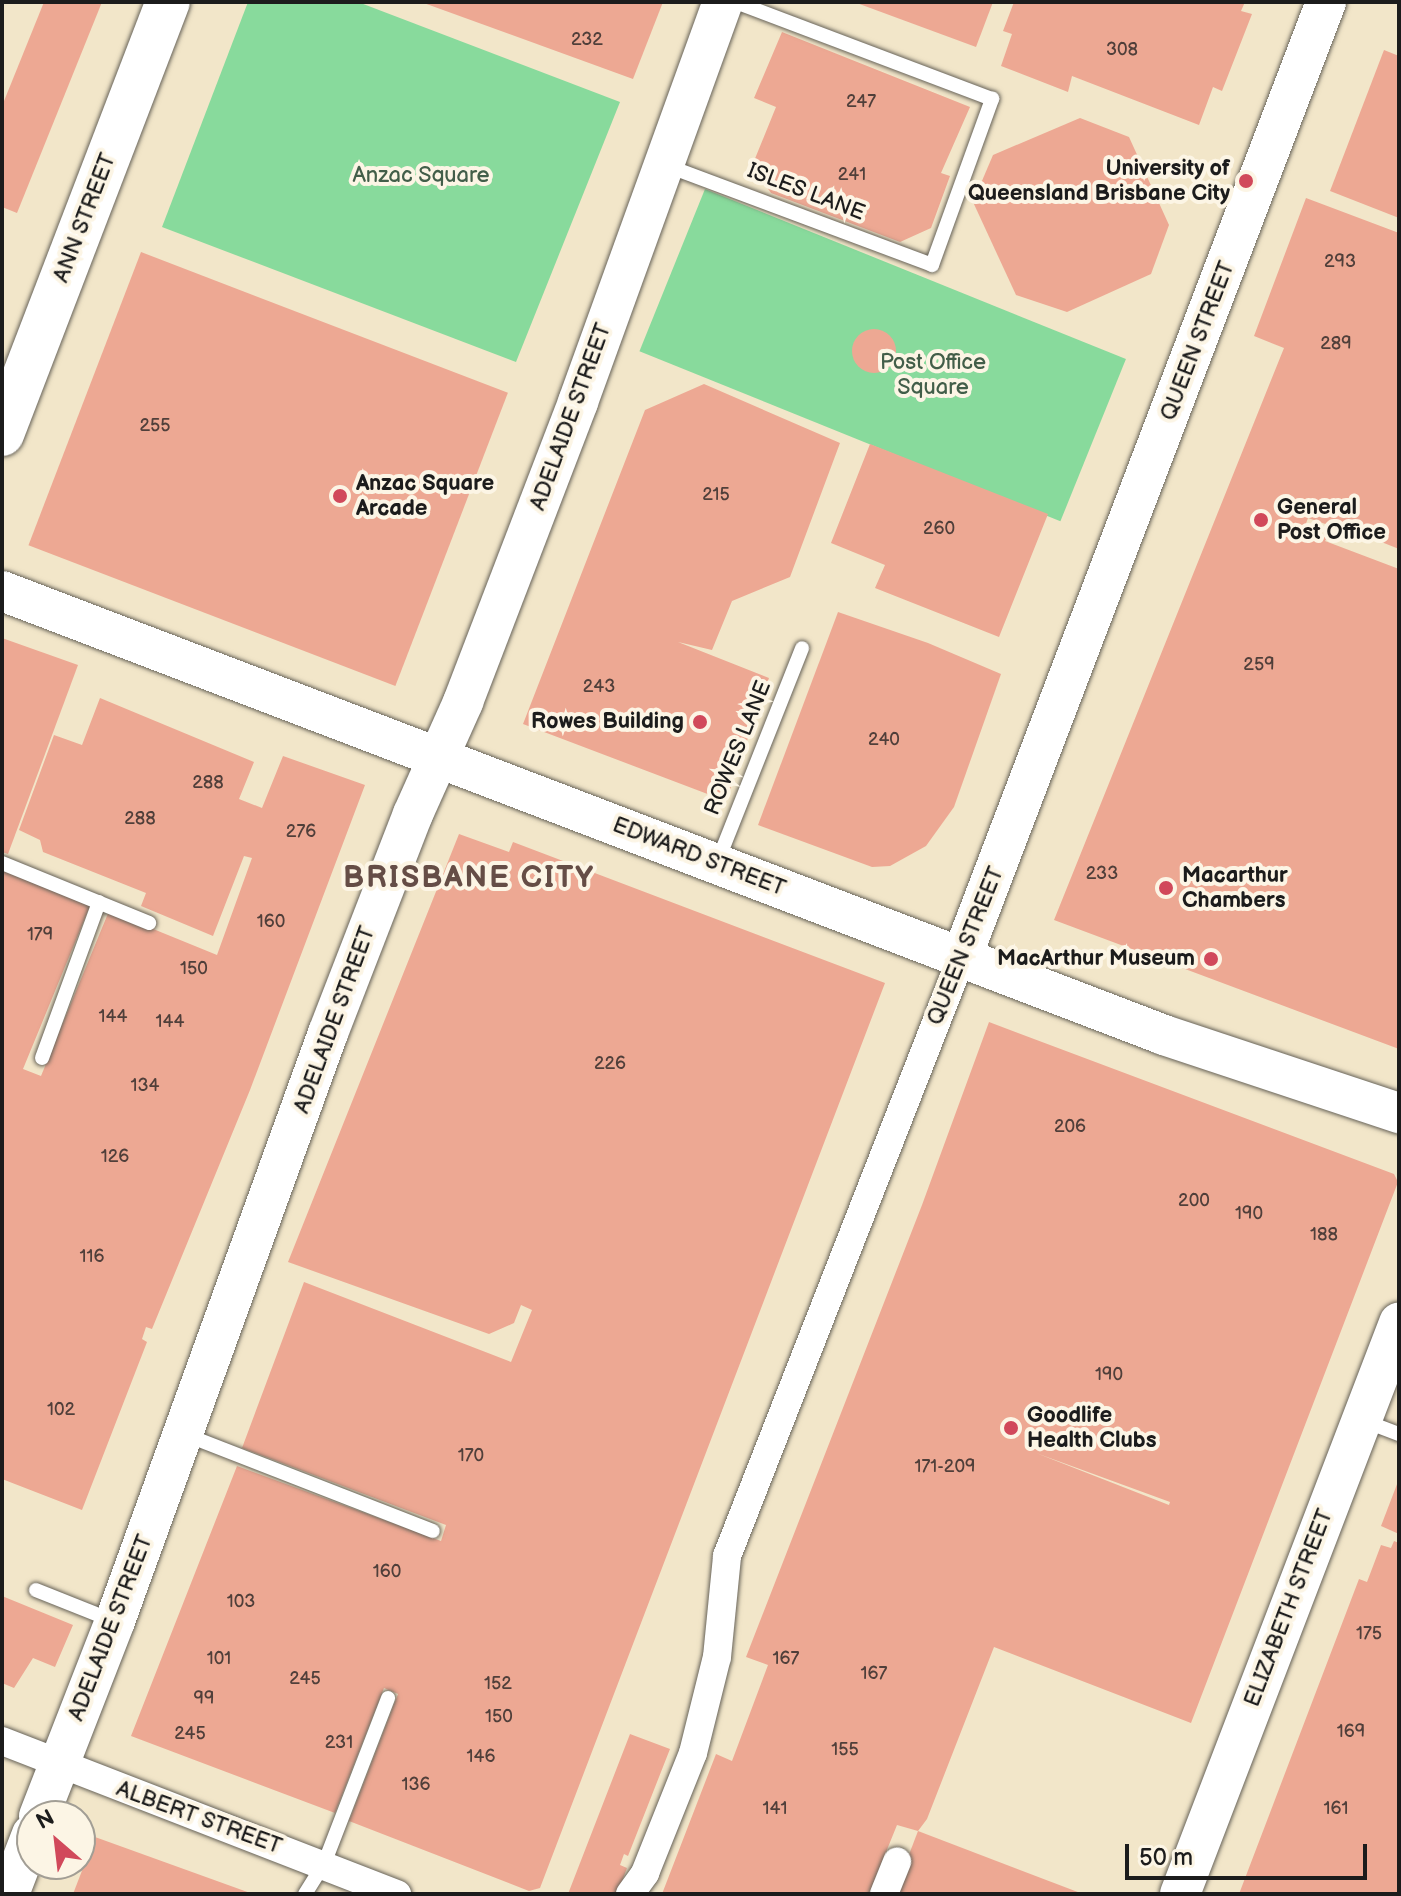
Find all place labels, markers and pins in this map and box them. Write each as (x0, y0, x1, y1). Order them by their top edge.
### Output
place label: University of Queensland Brisbane City (968, 155, 1230, 206)
marker: University of Queensland Brisbane City (1237, 172, 1255, 190)
place label: Anzac Square Arcade (356, 470, 494, 522)
marker: Anzac Square Arcade (331, 487, 349, 505)
place label: General Post Office (1277, 494, 1386, 546)
marker: General Post Office (1252, 511, 1270, 529)
place label: Rowes Building (531, 709, 684, 735)
marker: Rowes Building (691, 713, 709, 731)
place label: Macarthur Chambers (1182, 862, 1288, 914)
marker: Macarthur Chambers (1157, 879, 1175, 897)
place label: MacArthur Museum (997, 946, 1195, 972)
marker: MacArthur Museum (1202, 950, 1220, 968)
place label: Goodlife Health Clubs (1027, 1402, 1157, 1454)
marker: Goodlife Health Clubs (1002, 1419, 1020, 1437)

